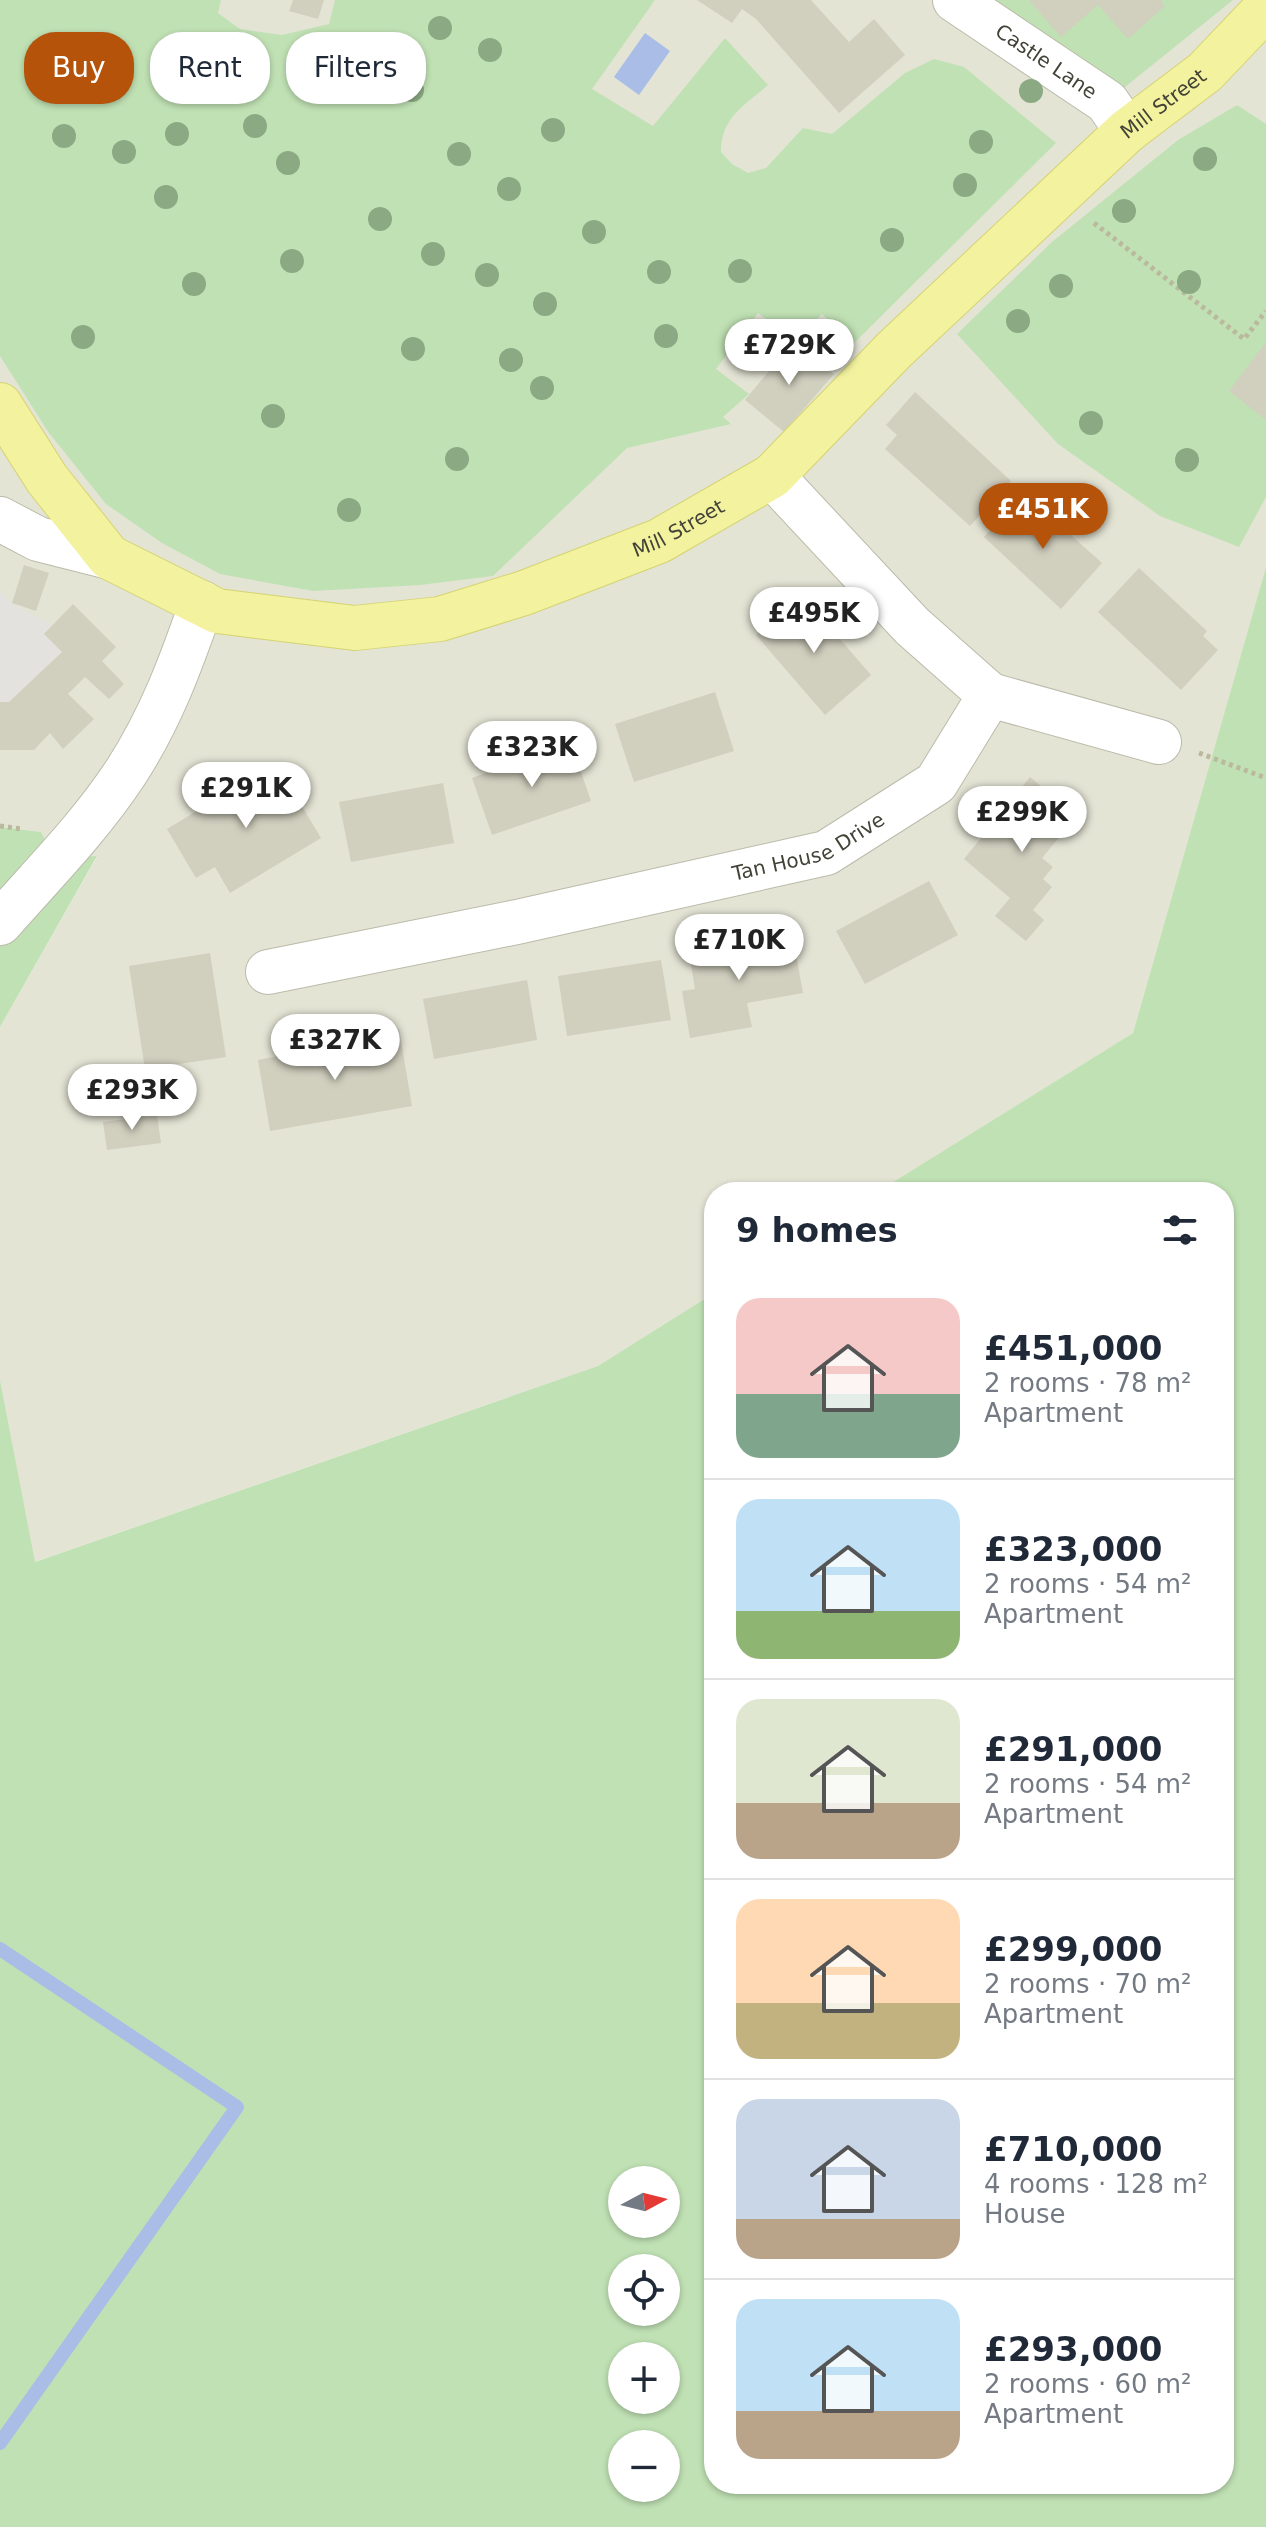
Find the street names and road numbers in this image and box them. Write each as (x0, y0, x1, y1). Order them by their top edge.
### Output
street label: Castle Lane (991, 19, 1102, 104)
street label: Mill Street (1116, 63, 1211, 144)
street label: Mill Street (629, 494, 729, 562)
street label: Tan House Drive (729, 807, 889, 886)

